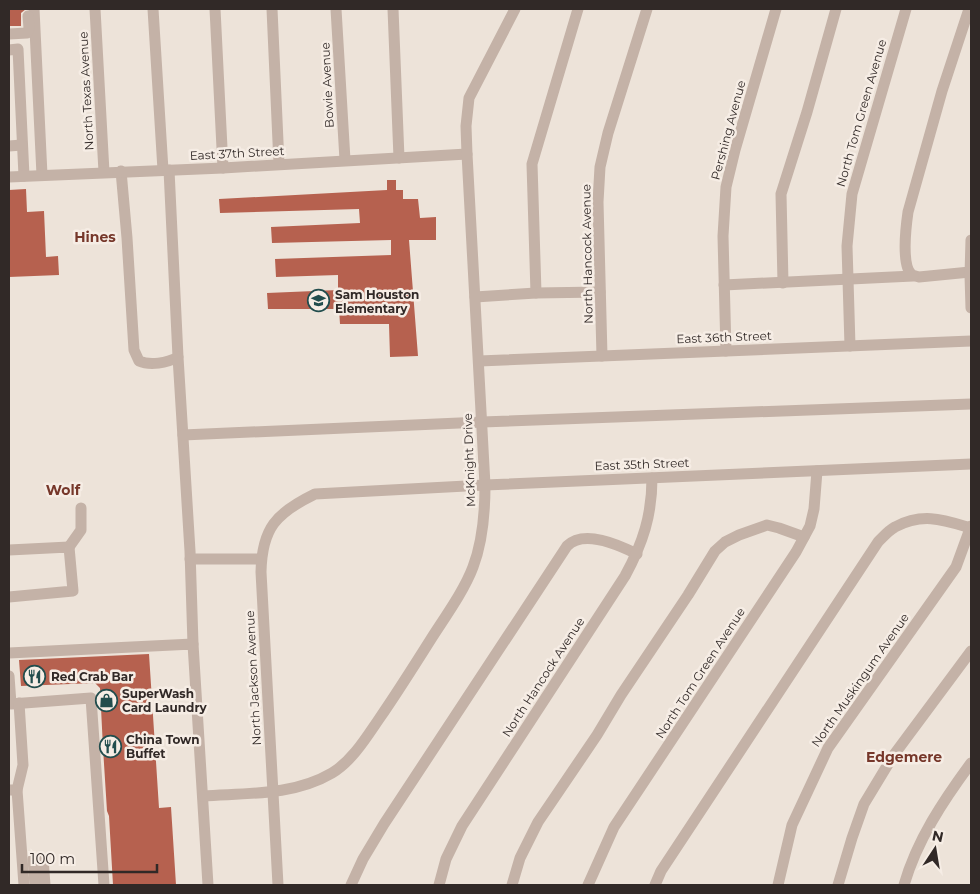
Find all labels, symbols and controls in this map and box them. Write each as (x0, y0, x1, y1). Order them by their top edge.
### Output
street label: North Texas Avenue (75, 31, 97, 151)
street label: North Tom Green Avenue (833, 37, 889, 189)
street label: Bowie Avenue (317, 42, 337, 128)
street label: Pershing Avenue (707, 79, 749, 181)
street label: East 37th Street (189, 143, 285, 163)
street label: North Hancock Avenue (578, 184, 596, 324)
district label: Hines (74, 228, 116, 246)
place label: Sam Houston Elementary (335, 287, 419, 316)
school or university icon: Sam Houston Elementary (307, 289, 331, 313)
street label: East 36th Street (676, 328, 772, 346)
street label: McKnight Drive (460, 413, 478, 507)
street label: East 35th Street (594, 455, 690, 473)
district label: Wolf (46, 481, 81, 499)
street label: North Tom Green Avenue (652, 605, 748, 741)
street label: North Jackson Avenue (242, 610, 264, 746)
street label: North Muskingum Avenue (808, 610, 912, 750)
street label: North Hancock Avenue (499, 614, 587, 740)
restaurant icon: Red Crab Bar (23, 664, 47, 688)
place label: Red Crab Bar (51, 669, 133, 684)
place label: SuperWash Card Laundry (122, 686, 208, 715)
shop icon: SuperWash Card Laundry (94, 688, 118, 712)
place label: China Town Buffet (126, 732, 200, 761)
restaurant icon: China Town Buffet (98, 734, 122, 758)
district label: Edgemere (866, 748, 942, 766)
north arrow (910, 824, 960, 874)
text: N (930, 826, 945, 846)
scale bar (22, 842, 158, 874)
text: 100 m (30, 849, 75, 868)

